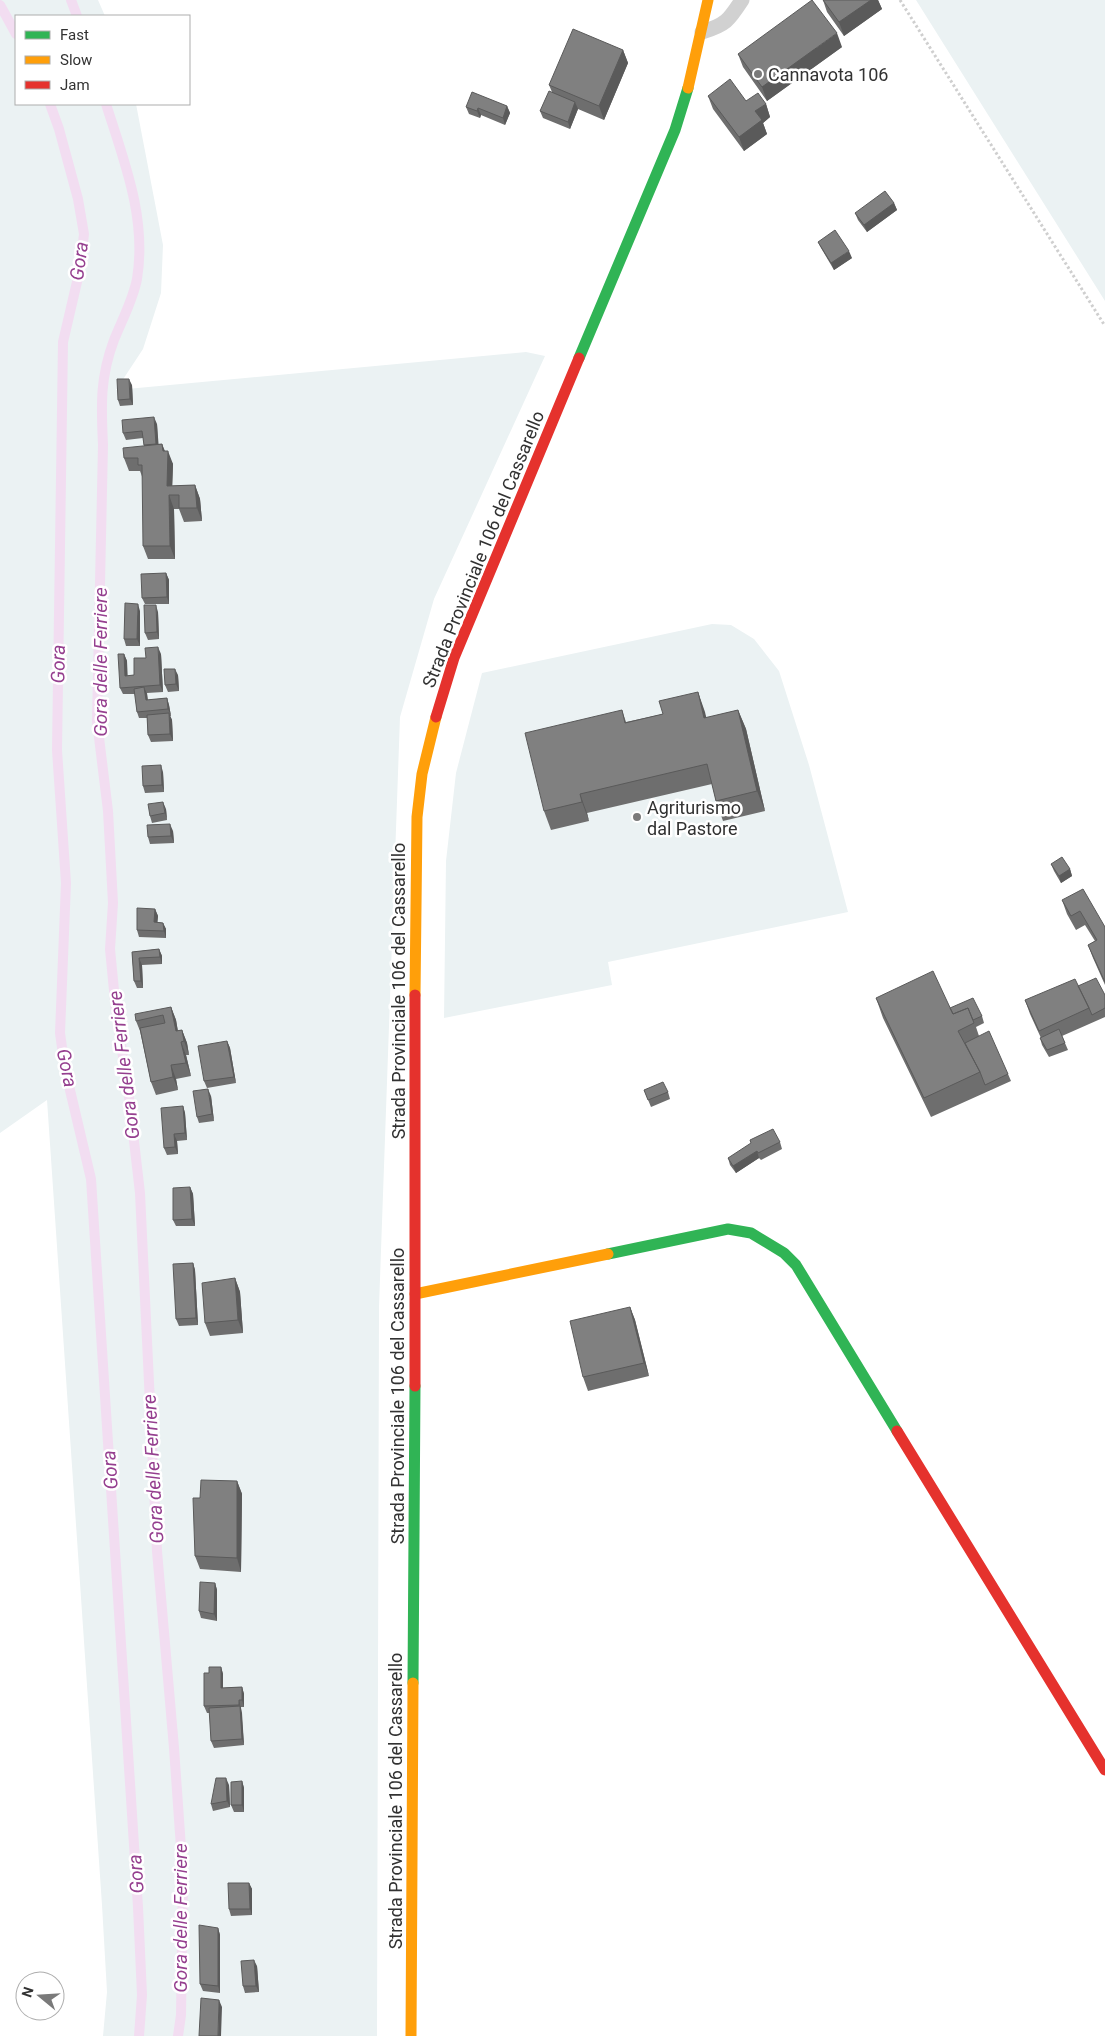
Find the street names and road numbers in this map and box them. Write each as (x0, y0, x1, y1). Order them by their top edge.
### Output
street label: Strada Provinciale 106 del Cassarello (418, 408, 548, 690)
street label: Strada Provinciale 106 del Cassarello (388, 843, 409, 1139)
street label: Strada Provinciale 106 del Cassarello (387, 1248, 408, 1544)
street label: Strada Provinciale 106 del Cassarello (385, 1653, 406, 1949)

